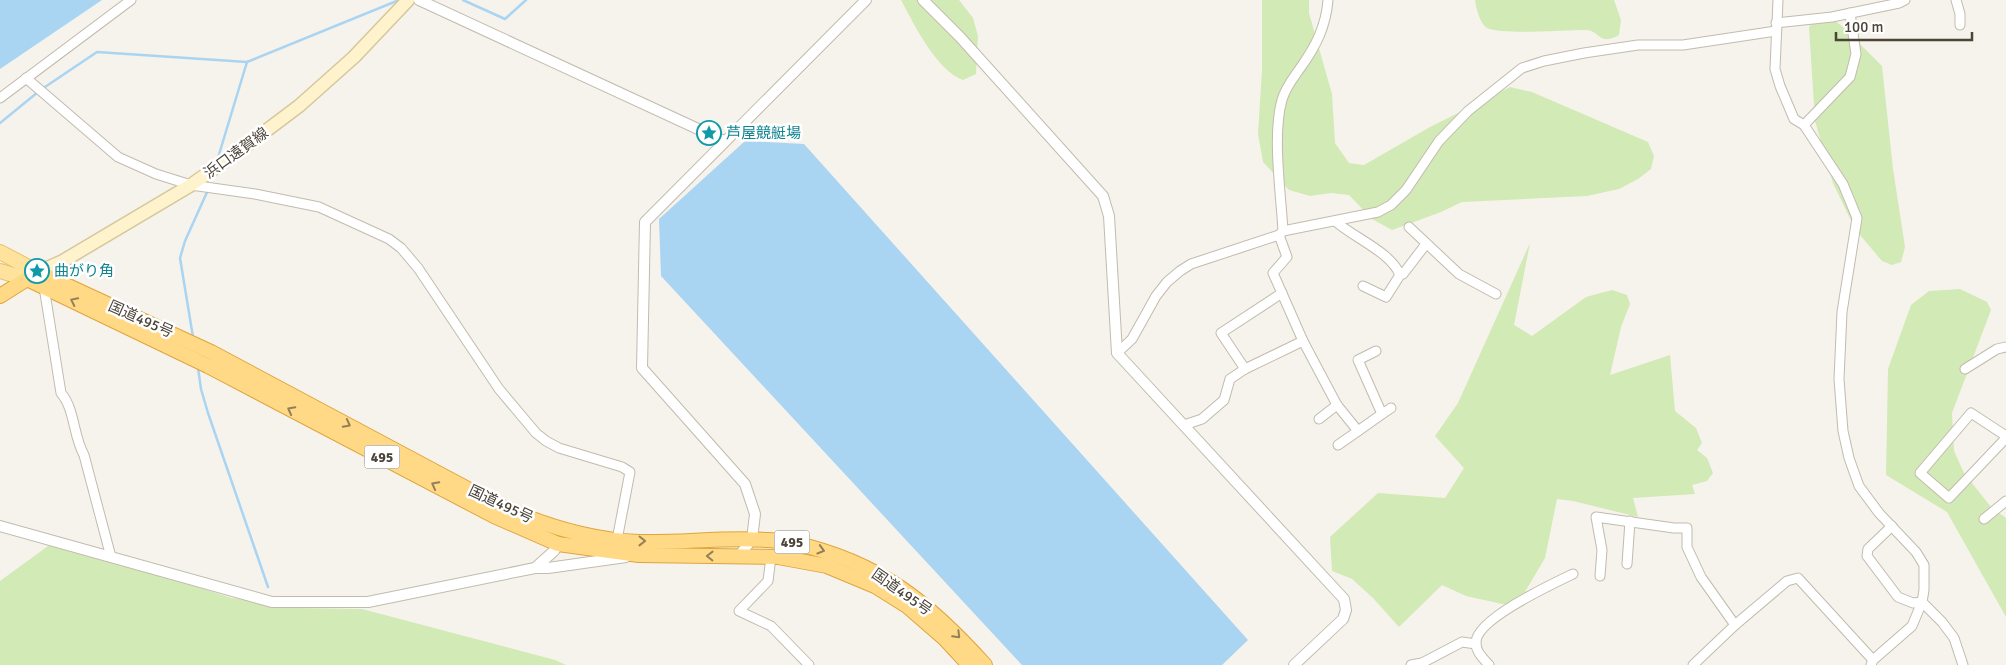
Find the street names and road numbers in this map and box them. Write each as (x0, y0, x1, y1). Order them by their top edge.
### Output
street label: 浜口遠賀線 (200, 124, 272, 182)
street label: 国道495号 (106, 297, 176, 341)
road number: 495 (364, 446, 400, 468)
street label: 国道495号 (466, 481, 536, 527)
road number: 495 (774, 530, 810, 554)
street label: 国道495号 (868, 565, 936, 619)

